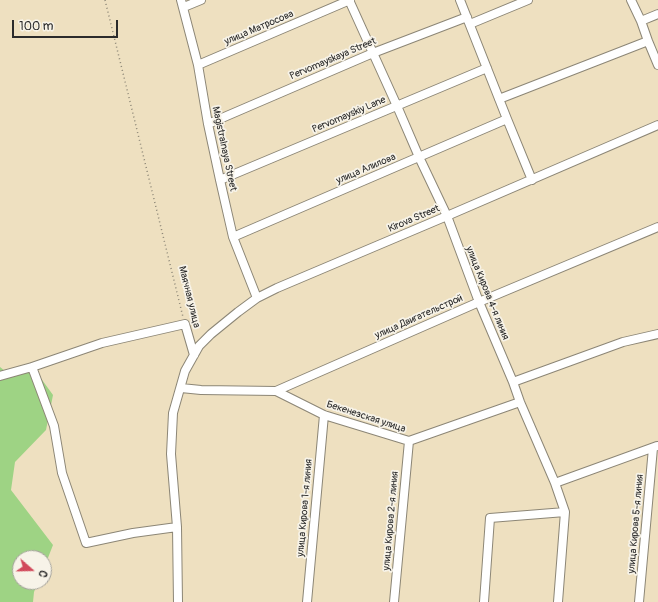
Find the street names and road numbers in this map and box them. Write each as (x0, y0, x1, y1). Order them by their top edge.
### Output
street label: улица Матросова (223, 8, 295, 48)
street label: Pervomayskaya Street (288, 35, 378, 83)
street label: Pervomayskiy Lane (310, 94, 388, 136)
street label: Magistralnaya Street (209, 106, 239, 192)
street label: улица Алилова (334, 151, 398, 187)
street label: Kirova Street (386, 203, 442, 235)
street label: улица Кирова 4-я линия (463, 244, 511, 342)
street label: Маячная улица (176, 265, 202, 329)
street label: улица Двигательстрой (373, 292, 465, 342)
street label: Бекенезская улица (325, 399, 407, 435)
street label: улица Кирова 1-я линия (295, 459, 315, 557)
street label: улица Кирова 2-я линия (381, 471, 401, 571)
street label: улица Кирова 5-я линия (626, 474, 646, 574)

